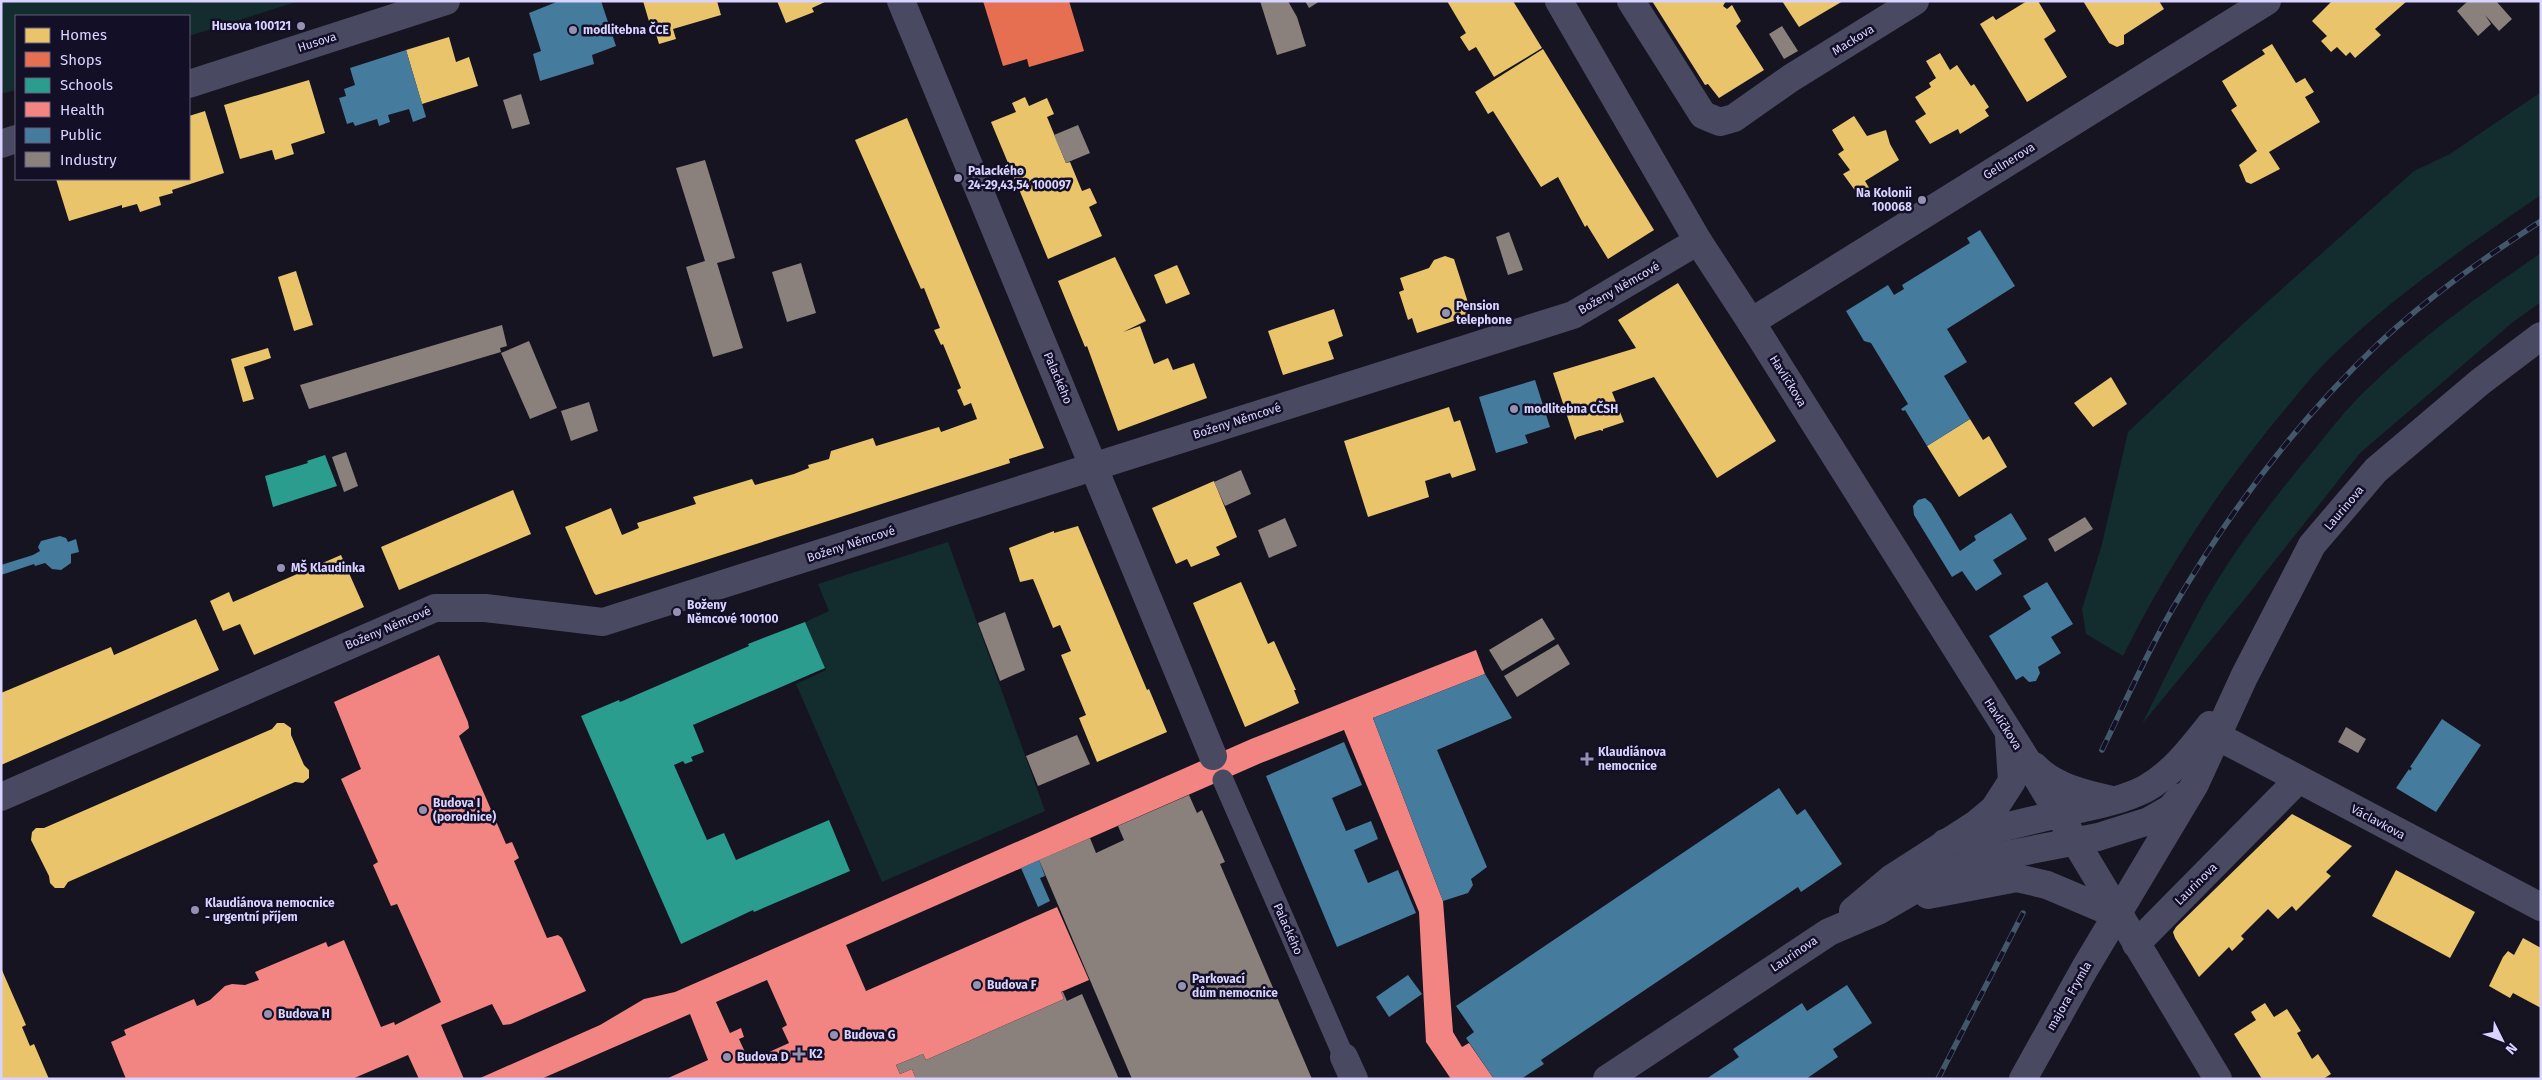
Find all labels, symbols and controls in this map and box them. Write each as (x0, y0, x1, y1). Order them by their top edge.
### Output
legend (15, 15, 190, 180)
place label: Husova 100121 (212, 19, 291, 33)
marker: Husova 100121 (295, 20, 307, 32)
place label: modlitebna ČCE (583, 21, 669, 37)
street label: Mackova (1829, 22, 1877, 58)
marker: modlitebna ČCE (567, 24, 579, 36)
text: Homes (60, 26, 107, 44)
street label: Husova (296, 29, 338, 55)
text: Shops (60, 51, 102, 69)
text: Schools (60, 76, 113, 94)
text: Health (60, 101, 105, 119)
text: Public (60, 126, 102, 144)
street label: Gellnerova (1981, 140, 2037, 182)
text: Industry (60, 151, 117, 169)
place label: Palackého 24-29,43,54 100097 (968, 164, 1071, 192)
marker: Palackého 24-29,43,54 100097 (952, 172, 964, 184)
place label: Na Kolonii 100068 (1856, 186, 1912, 214)
marker: Na Kolonii 100068 (1916, 194, 1928, 206)
street label: Boženy Němcové (1576, 259, 1662, 317)
place label: Pension telephone (1456, 299, 1512, 327)
marker: Pension telephone (1440, 307, 1452, 319)
street label: Palackého (1041, 350, 1075, 406)
street label: Havlíčkova (1767, 353, 1809, 409)
street label: Boženy Němcové (1191, 400, 1283, 442)
place label: modlitebna CČSH (1524, 400, 1618, 416)
marker: modlitebna CČSH (1508, 403, 1520, 415)
street label: Laurinova (2321, 483, 2367, 533)
street label: Boženy Němcové (805, 523, 897, 565)
place label: MŠ Klaudinka (291, 559, 365, 575)
marker: MŠ Klaudinka (275, 562, 287, 574)
place label: Boženy Němcové 100100 (687, 598, 779, 626)
street label: Boženy Němcové (343, 604, 433, 652)
marker: Boženy Němcové 100100 (671, 606, 683, 618)
street label: Havlíčkova (1981, 696, 2025, 752)
place label: Klaudiánova nemocnice (1598, 745, 1666, 773)
marker: Klaudiánova nemocnice (1580, 752, 1594, 766)
place label: Budova I (porodnice) (433, 796, 496, 824)
street label: Václavkova (2348, 802, 2408, 842)
marker: Budova I (porodnice) (417, 804, 429, 816)
street label: Laurinova (2172, 860, 2220, 908)
place label: Klaudiánova nemocnice - urgentní příjem (205, 896, 335, 924)
street label: Palackého (1270, 901, 1306, 957)
marker: Klaudiánova nemocnice - urgentní příjem (189, 904, 201, 916)
street label: Laurinova (1768, 933, 1820, 975)
street label: majora Frymla (2044, 959, 2094, 1033)
place label: Parkovací dům nemocnice (1192, 972, 1278, 1000)
place label: Budova F (987, 978, 1037, 992)
marker: Budova F (971, 979, 983, 991)
marker: Parkovací dům nemocnice (1176, 980, 1188, 992)
place label: Budova H (278, 1007, 330, 1021)
marker: Budova H (262, 1008, 274, 1020)
north arrow (2477, 1015, 2527, 1065)
place label: Budova G (844, 1028, 896, 1042)
marker: Budova G (828, 1029, 840, 1041)
text: N (2502, 1039, 2521, 1058)
place label: K2 (809, 1047, 823, 1061)
marker: K2 (793, 1048, 805, 1060)
place label: Budova D (737, 1050, 789, 1064)
marker: Budova D (721, 1051, 733, 1063)

